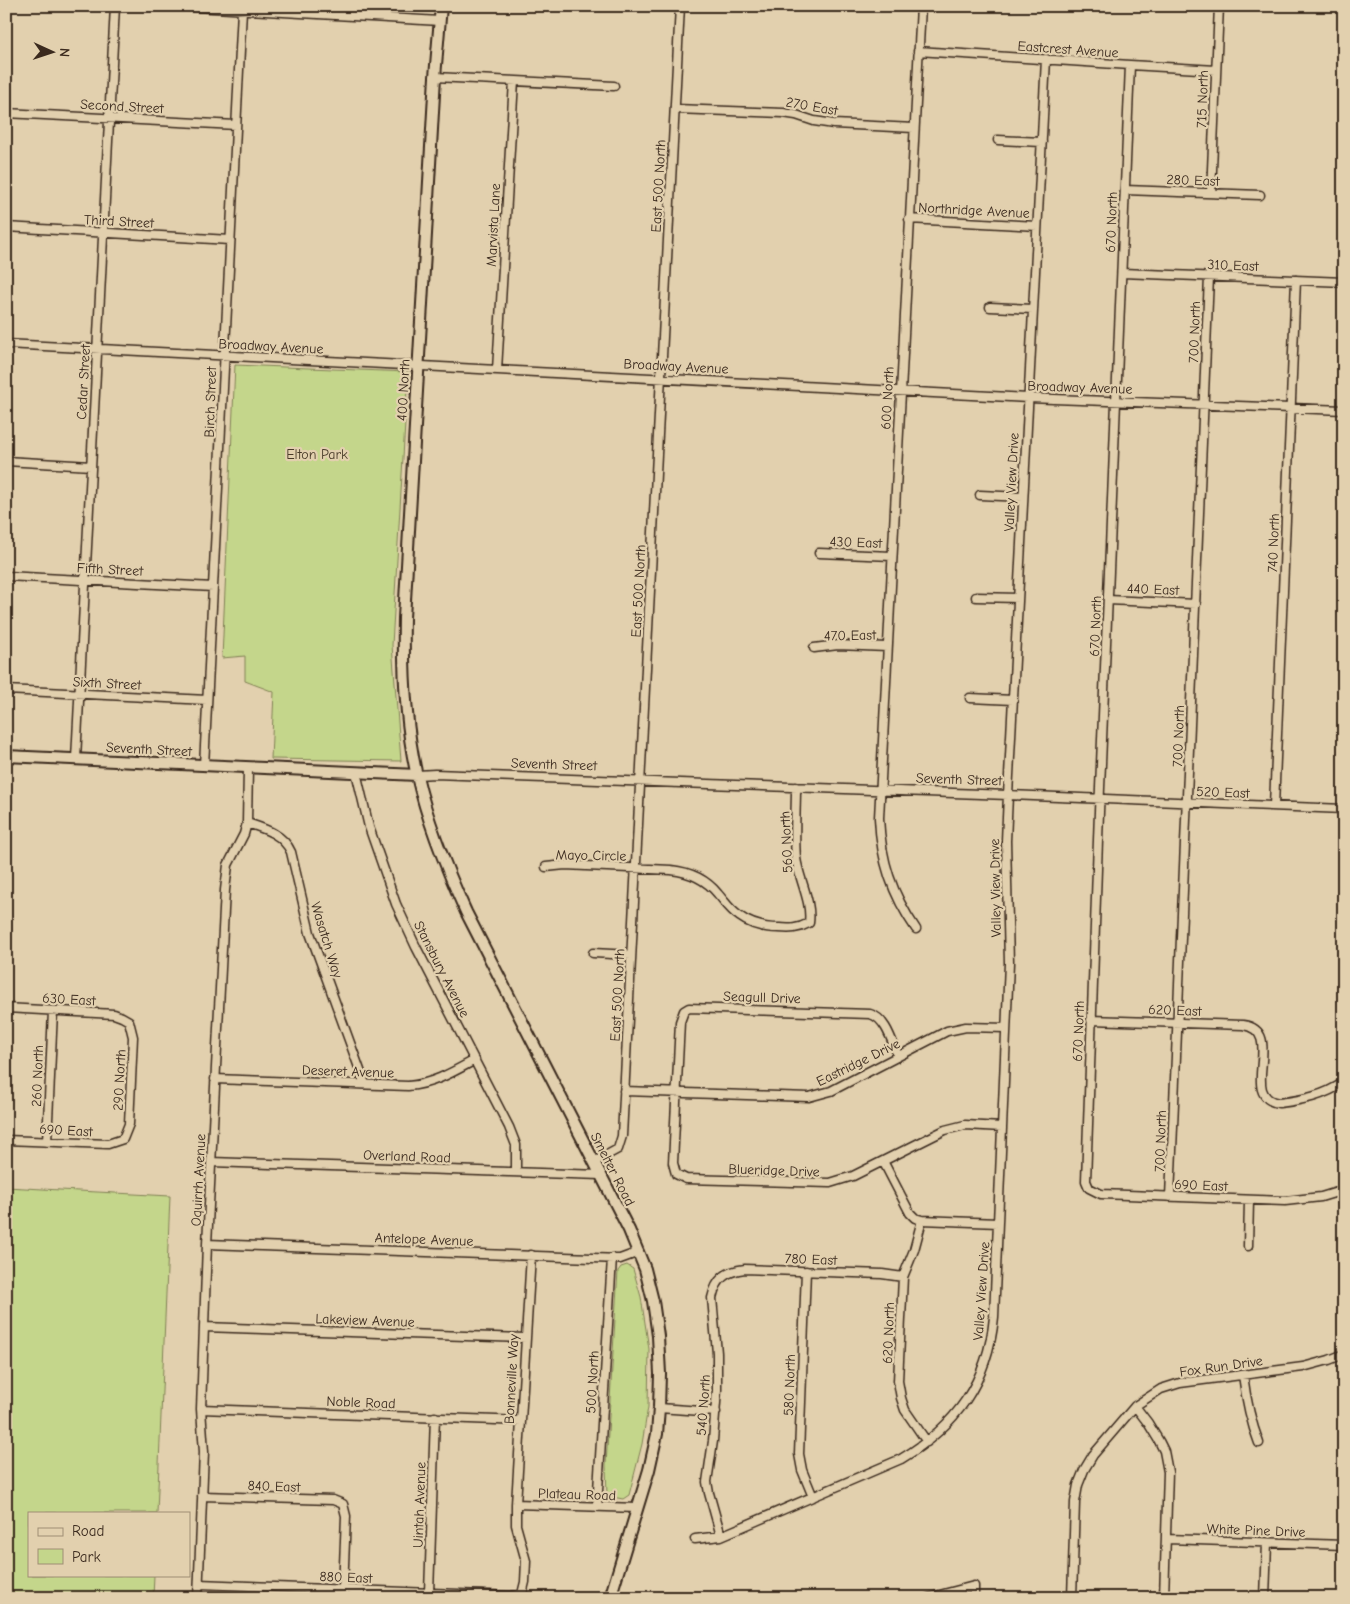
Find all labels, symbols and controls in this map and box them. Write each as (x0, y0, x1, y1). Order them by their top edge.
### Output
north arrow (28, 28, 78, 78)
street label: Eastcrest Avenue (1017, 37, 1119, 62)
text: N (56, 48, 73, 58)
street label: 715 North (1193, 70, 1212, 128)
street label: 270 East (785, 94, 840, 120)
street label: Second Street (80, 96, 165, 117)
street label: East 500 North (648, 139, 669, 233)
street label: 280 East (1166, 171, 1221, 190)
street label: Marvista Lane (483, 183, 504, 267)
street label: 670 North (1102, 191, 1121, 253)
street label: Northridge Avenue (918, 199, 1030, 222)
street label: Third Street (83, 211, 156, 232)
street label: 310 East (1207, 256, 1260, 275)
street label: 700 North (1185, 301, 1204, 363)
street label: Broadway Avenue (218, 335, 324, 358)
street label: Cedar Street (73, 343, 94, 420)
street label: Broadway Avenue (623, 355, 729, 378)
street label: 400 North (393, 359, 414, 422)
street label: Birch Street (201, 365, 220, 438)
street label: 600 North (877, 366, 898, 430)
street label: Broadway Avenue (1027, 377, 1133, 398)
street label: Valley View Drive (1000, 432, 1023, 532)
park label: Elton Park (286, 446, 348, 463)
street label: 740 North (1264, 513, 1283, 573)
street label: 430 East (829, 533, 884, 552)
street label: East 500 North (628, 544, 649, 638)
street label: Fifth Street (76, 559, 145, 580)
street label: 440 East (1127, 580, 1180, 599)
street label: 670 North (1086, 595, 1105, 657)
street label: 470 East (824, 627, 877, 644)
street label: Sixth Street (72, 673, 143, 694)
street label: 700 North (1169, 705, 1188, 767)
street label: Seventh Street (105, 739, 194, 760)
street label: Seventh Street (511, 754, 598, 775)
street label: Seventh Street (916, 769, 1003, 790)
street label: 520 East (1196, 783, 1251, 802)
street label: 560 North (776, 811, 797, 873)
street label: Valley View Drive (986, 838, 1005, 938)
street label: Mayo Circle (555, 846, 627, 865)
street label: Wasatch Way (307, 900, 346, 981)
street label: Stansbury Avenue (410, 918, 473, 1020)
street label: East 500 North (607, 948, 628, 1042)
street label: Seagull Drive (723, 988, 801, 1007)
street label: 630 East (42, 990, 97, 1009)
street label: 670 North (1069, 1000, 1088, 1062)
street label: 620 East (1148, 1001, 1203, 1020)
street label: Eastridge Drive (814, 1035, 903, 1090)
street label: 260 North (28, 1045, 47, 1107)
street label: 290 North (109, 1049, 130, 1111)
street label: Deseret Avenue (302, 1061, 394, 1082)
street label: 700 North (1151, 1110, 1170, 1172)
street label: 690 East (39, 1121, 94, 1140)
street label: Smelter Road (587, 1130, 638, 1209)
street label: Oquirrh Avenue (188, 1133, 209, 1227)
street label: Overland Road (363, 1146, 451, 1167)
street label: Blueridge Drive (728, 1160, 820, 1181)
street label: 690 East (1174, 1176, 1229, 1195)
street label: Antelope Avenue (374, 1229, 474, 1250)
street label: Valley View Drive (970, 1241, 993, 1341)
street label: 780 East (784, 1250, 838, 1269)
street label: 620 North (879, 1302, 898, 1364)
street label: Lakeview Avenue (315, 1310, 415, 1331)
street label: Bonneville Way (501, 1333, 522, 1424)
street label: 500 North (582, 1350, 603, 1414)
street label: Fox Run Drive (1178, 1352, 1264, 1381)
street label: 580 North (780, 1354, 799, 1416)
street label: 540 North (693, 1374, 714, 1436)
street label: Noble Road (326, 1393, 396, 1412)
street label: Uintah Avenue (410, 1462, 429, 1548)
street label: 840 East (247, 1477, 302, 1496)
street label: Plateau Road (538, 1485, 616, 1504)
legend (28, 1512, 190, 1576)
street label: White Pine Drive (1206, 1520, 1306, 1541)
text: Road (72, 1522, 104, 1540)
text: Park (72, 1548, 101, 1566)
street label: 880 East (319, 1568, 374, 1587)

